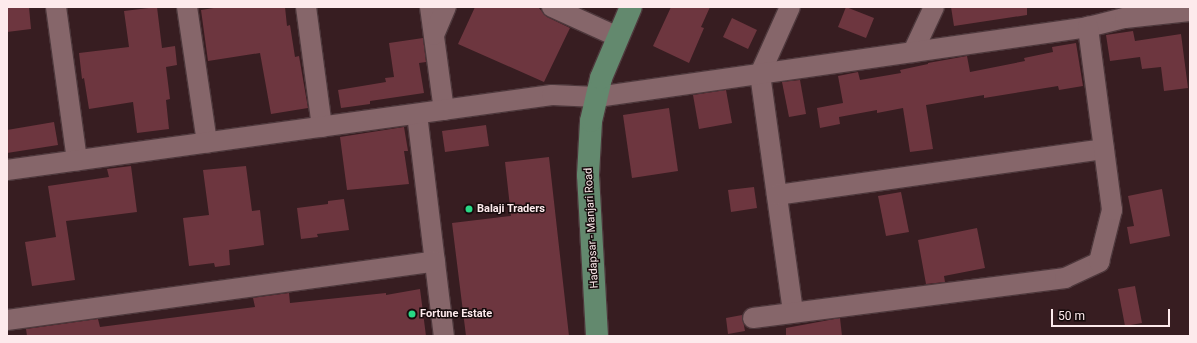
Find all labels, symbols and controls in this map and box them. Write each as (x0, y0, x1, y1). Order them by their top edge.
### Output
street label: Hadapsar - Manjari Road (582, 167, 602, 289)
place label: Balaji Traders (477, 202, 545, 216)
marker: Balaji Traders (464, 204, 474, 214)
scale bar (1053, 301, 1172, 327)
place label: Fortune Estate (420, 307, 492, 321)
marker: Fortune Estate (407, 309, 417, 319)
text: 50 m (1058, 309, 1085, 323)

